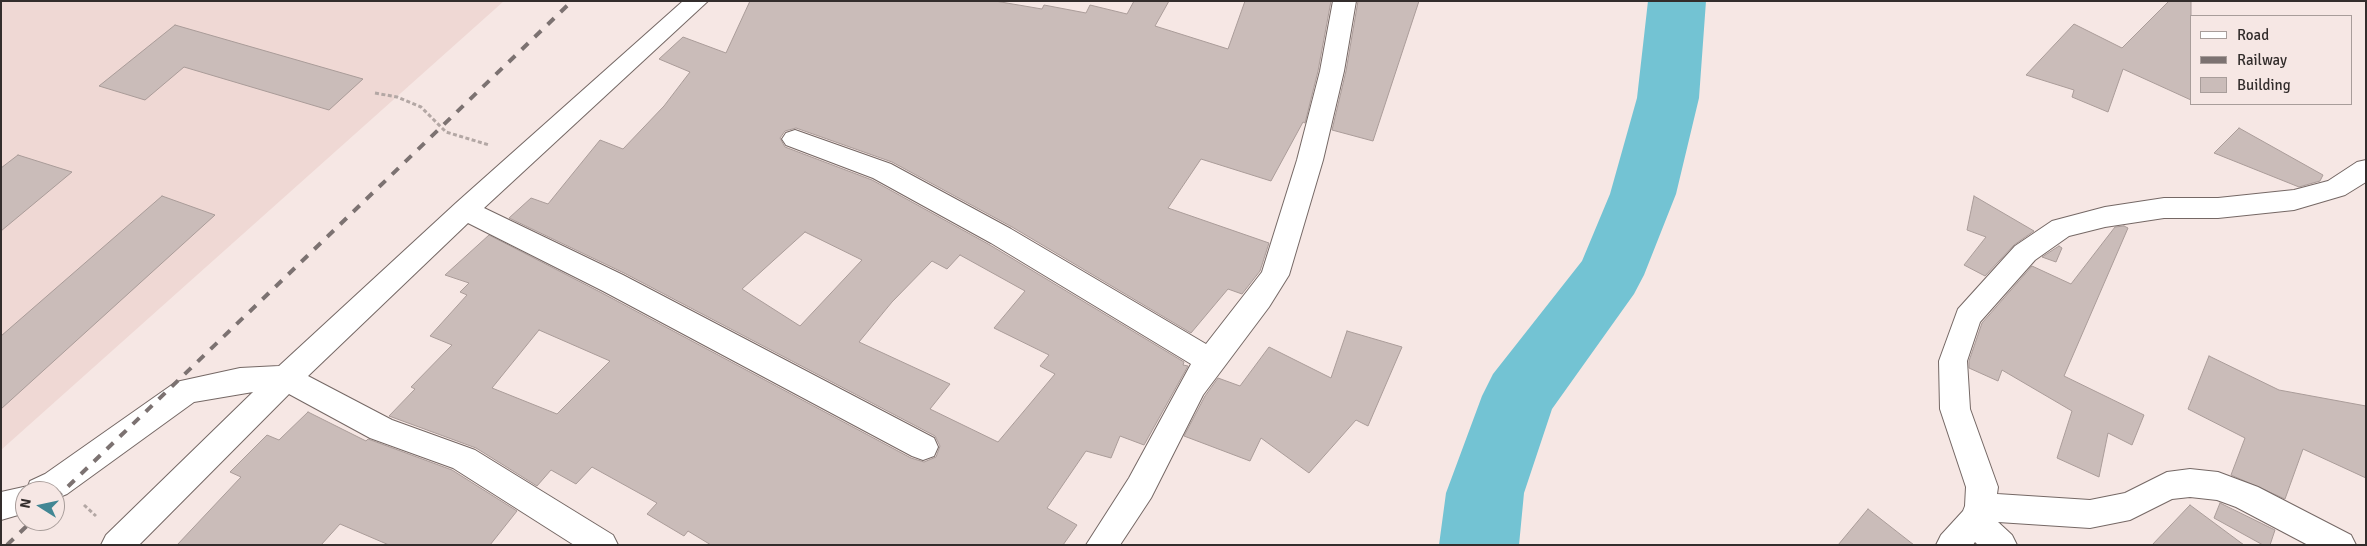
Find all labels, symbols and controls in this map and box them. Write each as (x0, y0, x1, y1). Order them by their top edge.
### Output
legend (2190, 15, 2352, 105)
text: Road (2237, 26, 2269, 44)
text: Railway (2237, 51, 2287, 69)
text: Building (2237, 76, 2291, 94)
north arrow (15, 481, 65, 531)
text: N (17, 497, 35, 510)

